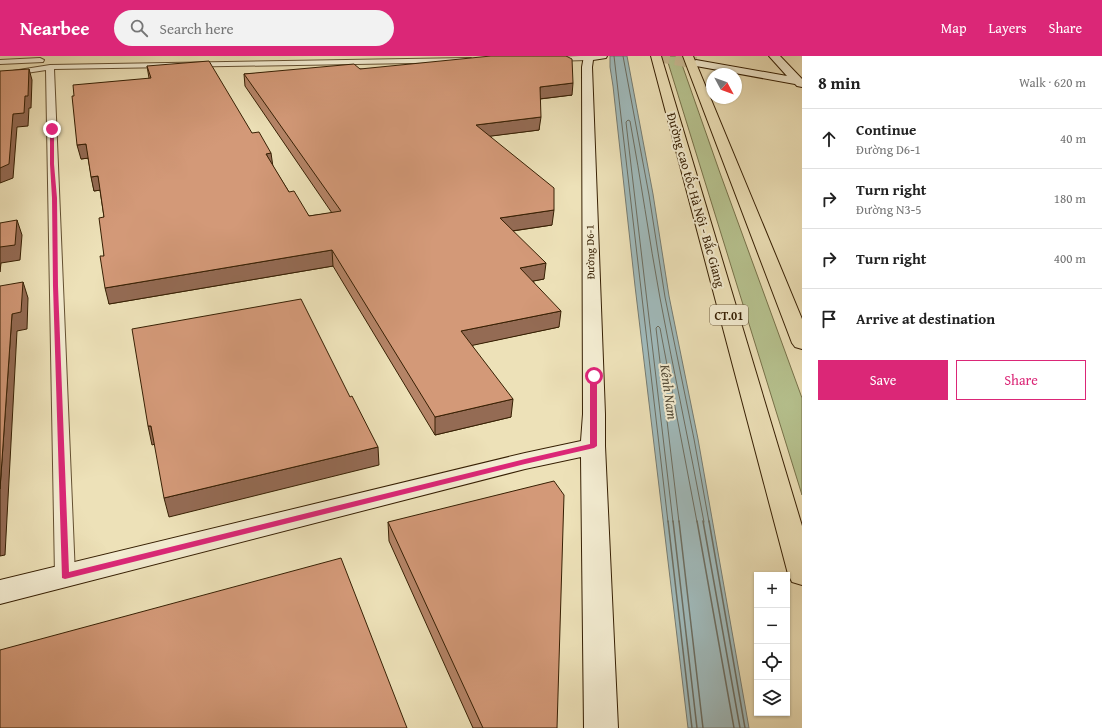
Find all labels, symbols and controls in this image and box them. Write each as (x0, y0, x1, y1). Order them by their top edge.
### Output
search box (114, 10, 394, 46)
text: Nearbee (20, 14, 90, 42)
icon: search (128, 17, 150, 39)
text: Search here (160, 18, 234, 39)
text: Map (941, 18, 967, 38)
text: Layers (989, 18, 1027, 38)
text: Share (1049, 18, 1082, 38)
north arrow (706, 68, 742, 104)
text: 8 min (818, 70, 860, 95)
text: Walk · 620 m (1019, 73, 1086, 92)
street label: Đường cao tốc Hà Nội - Bắc Giang (662, 110, 730, 290)
text: Continue (856, 119, 917, 140)
route end (43, 120, 61, 138)
icon: ahead (818, 128, 840, 150)
text: 40 m (1060, 129, 1086, 148)
text: Đường D6-1 (856, 140, 921, 159)
text: Turn right (856, 179, 927, 200)
icon: right (818, 188, 840, 210)
text: 180 m (1054, 189, 1086, 208)
text: Đường N3-5 (856, 200, 921, 219)
street label: Đường D6-1 (582, 224, 598, 280)
icon: right (818, 248, 840, 270)
text: Turn right (856, 248, 927, 269)
text: 400 m (1054, 249, 1086, 268)
road number: CT.01 (710, 305, 748, 325)
icon: arrive (818, 308, 840, 330)
text: Arrive at destination (856, 308, 995, 329)
button: Save (818, 360, 948, 400)
button: Share (956, 360, 1086, 400)
water label: Kênh Nam (655, 362, 683, 421)
route start (585, 367, 603, 385)
map controls (754, 572, 790, 716)
button: + (754, 572, 790, 608)
button: − (754, 608, 790, 644)
button: locate (754, 644, 790, 680)
button: layers (754, 680, 790, 716)

